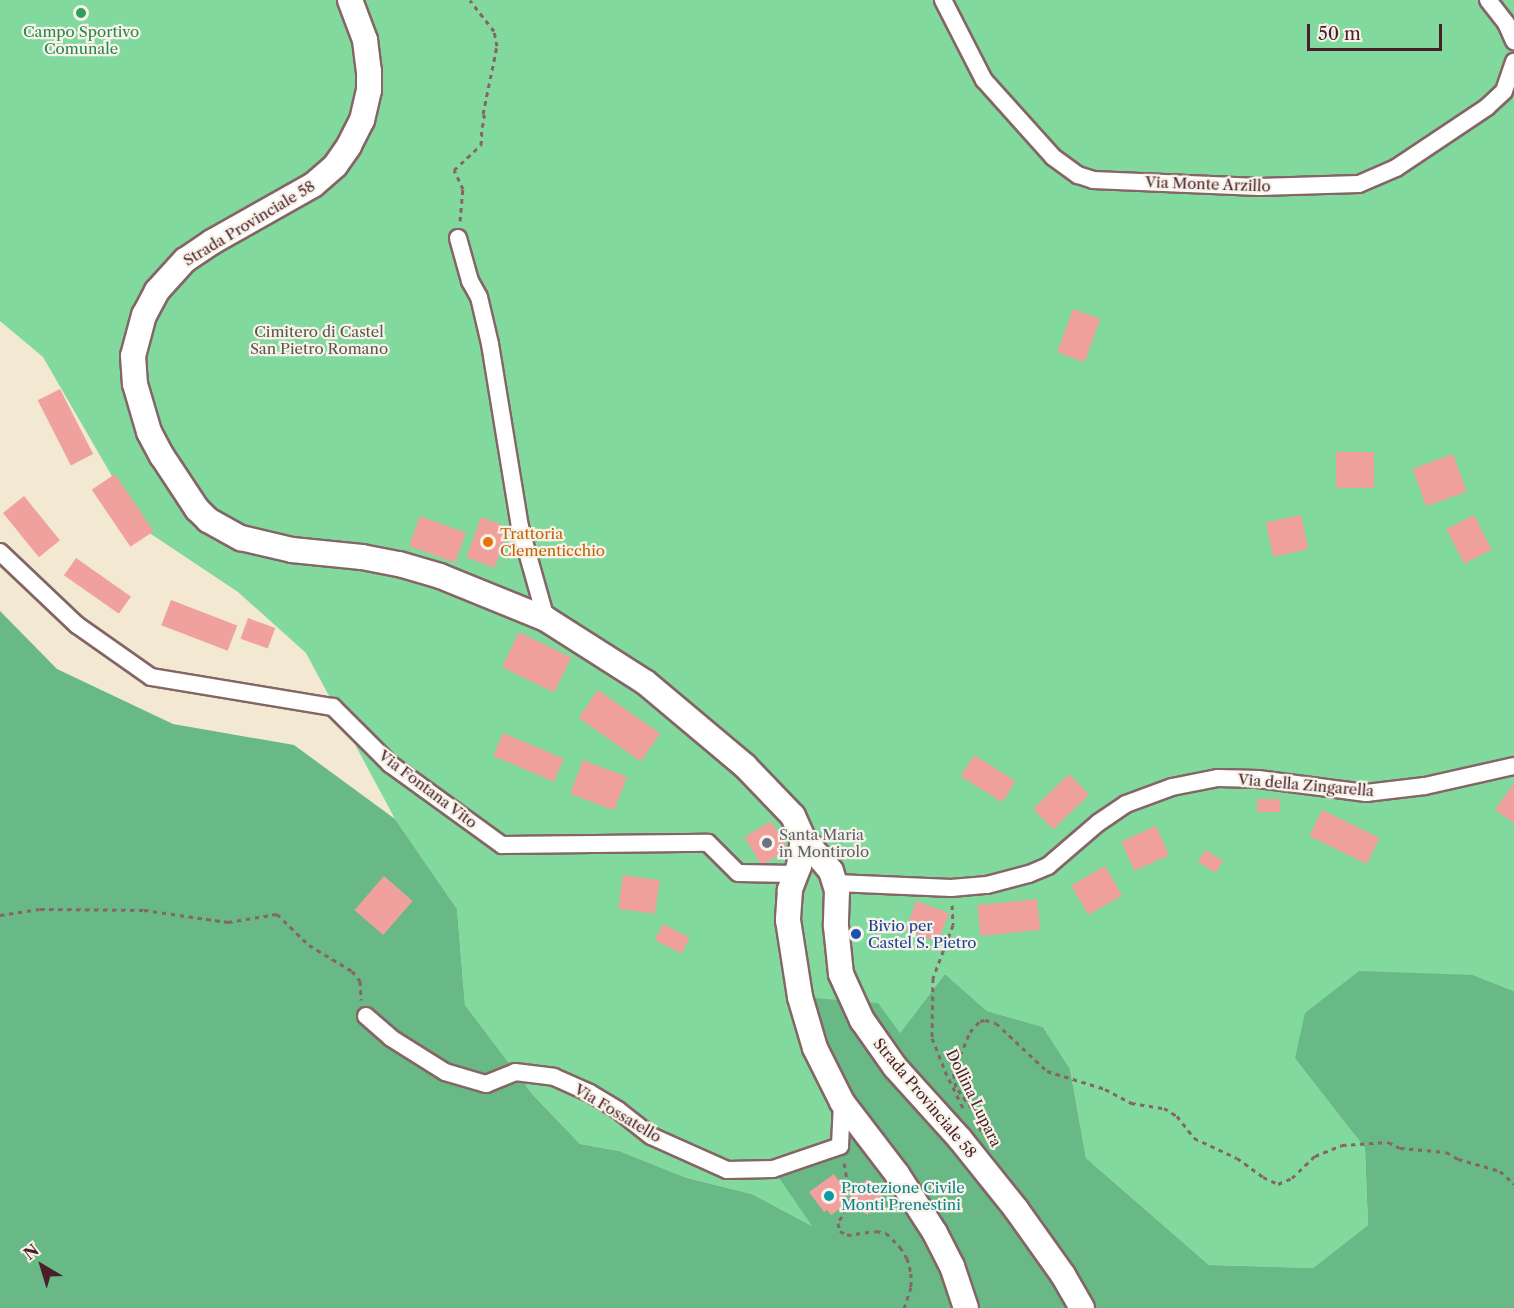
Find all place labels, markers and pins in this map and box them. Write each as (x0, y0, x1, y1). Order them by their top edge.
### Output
marker: Campo Sportivo Comunale (74, 6, 88, 20)
place label: Campo Sportivo Comunale (23, 22, 139, 57)
place label: Trattoria Clementicchio (500, 524, 605, 559)
marker: Trattoria Clementicchio (481, 535, 495, 549)
place label: Santa Maria in Montirolo (779, 825, 869, 860)
marker: Santa Maria in Montirolo (760, 836, 774, 850)
place label: Bivio per Castel S. Pietro (868, 916, 976, 951)
marker: Bivio per Castel S. Pietro (849, 927, 863, 941)
place label: Protezione Civile Monti Prenestini (841, 1178, 965, 1213)
marker: Protezione Civile Monti Prenestini (822, 1189, 836, 1203)

